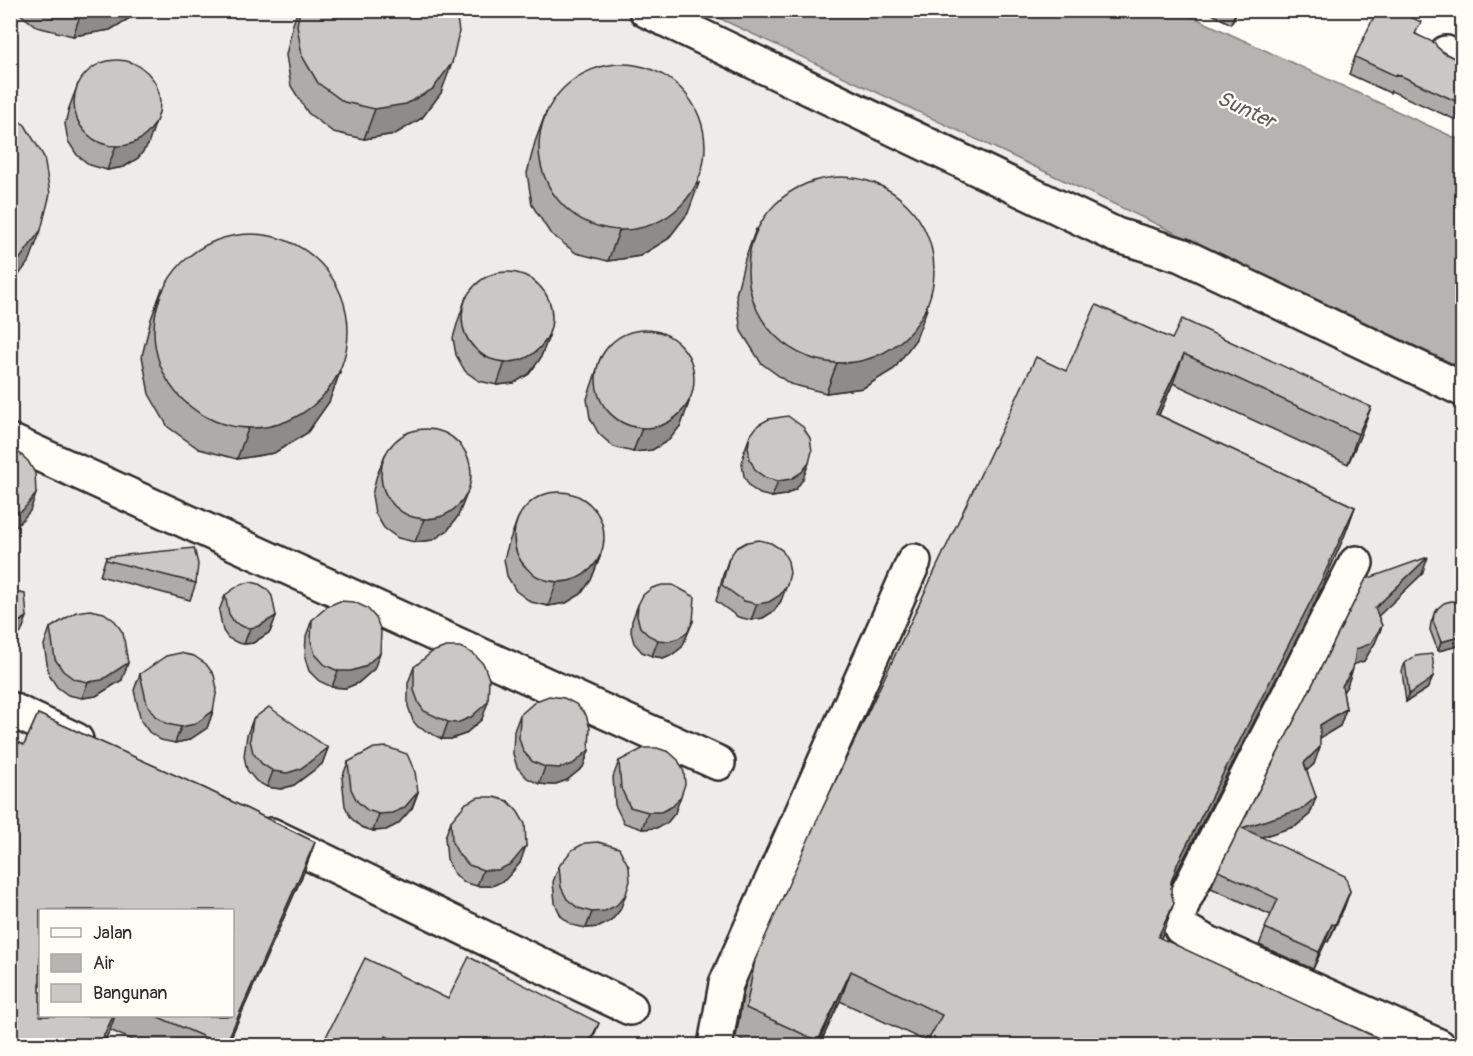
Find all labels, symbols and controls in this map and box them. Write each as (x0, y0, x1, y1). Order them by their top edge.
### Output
water label: Sunter (1213, 85, 1282, 136)
legend (39, 909, 234, 1017)
text: Jalan (93, 922, 132, 945)
text: Air (93, 952, 115, 975)
text: Bangunan (93, 982, 168, 1005)

